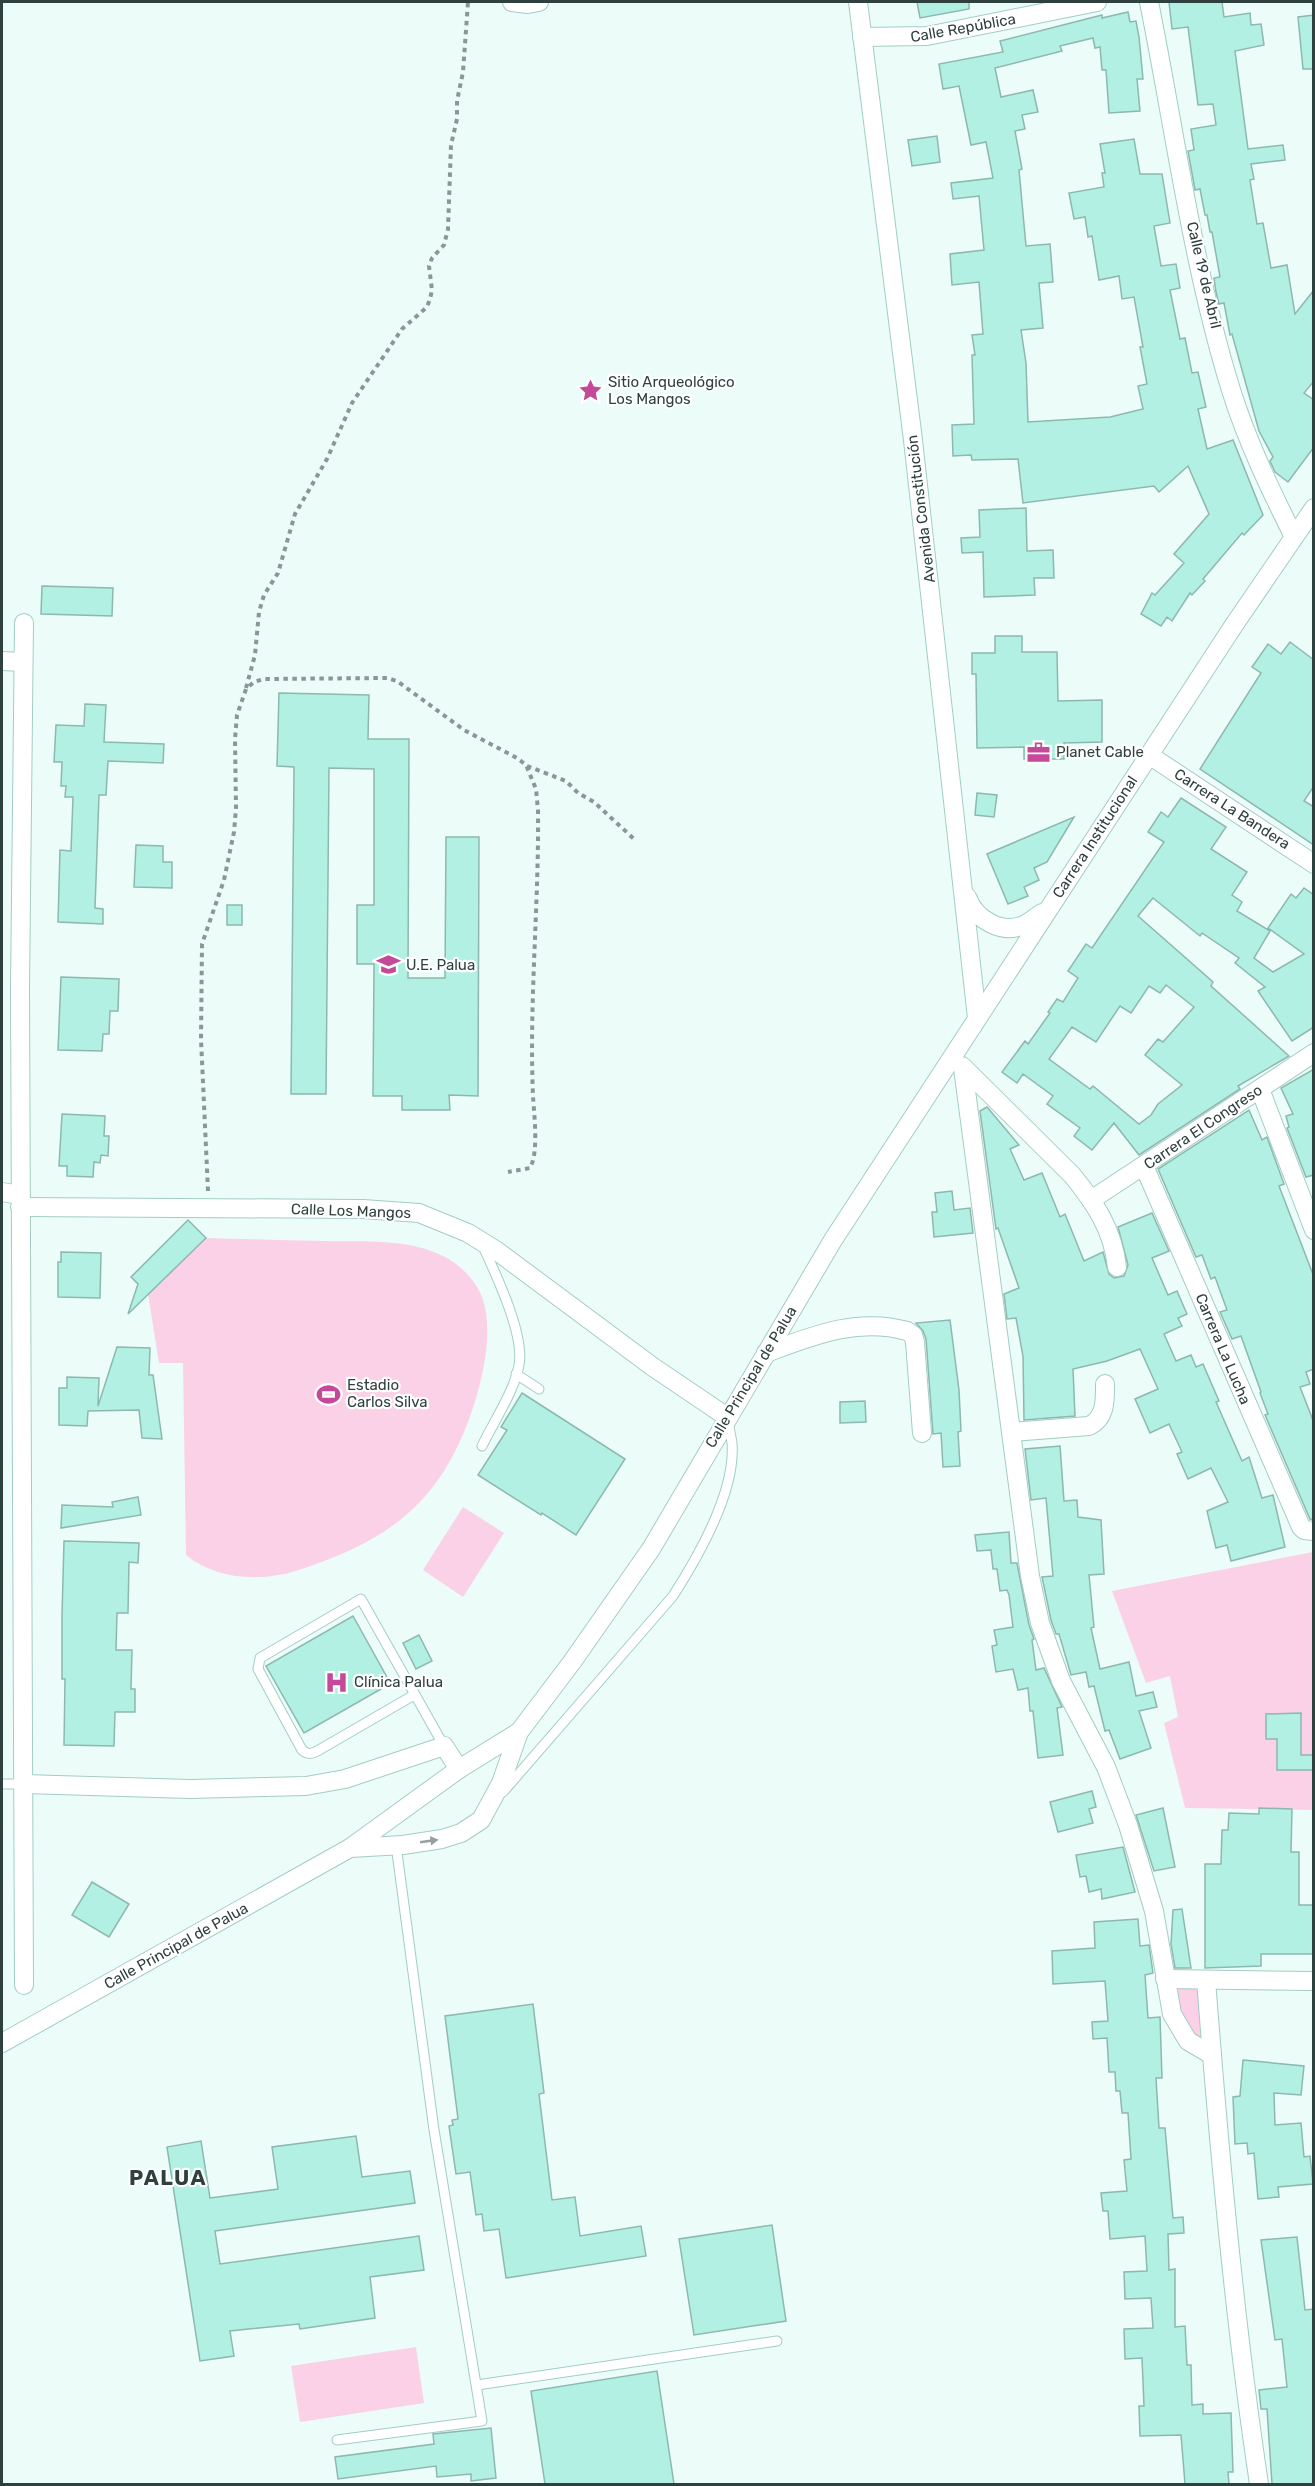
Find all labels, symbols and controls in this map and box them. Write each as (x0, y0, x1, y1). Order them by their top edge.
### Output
street label: Calle República (909, 10, 1017, 46)
street label: Calle 19 de Abril (1183, 220, 1225, 330)
place label: Sitio Arqueológico Los Mangos (608, 373, 735, 408)
place icon: Sitio Arqueológico Los Mangos (577, 378, 603, 404)
street label: Avenida Constitución (903, 434, 939, 584)
office icon: Planet Cable (1025, 739, 1051, 765)
place label: Planet Cable (1056, 743, 1144, 761)
street label: Carrera La Bandera (1171, 765, 1293, 853)
street label: Carrera Institucional (1049, 772, 1141, 902)
school or university icon: U.E. Palua (375, 952, 401, 978)
place label: U.E. Palua (406, 956, 475, 974)
street label: Carrera El Congreso (1140, 1081, 1266, 1173)
street label: Calle Los Mangos (291, 1200, 412, 1222)
street label: Carrera La Lucha (1192, 1291, 1254, 1407)
street label: Calle Principal de Palua (702, 1303, 800, 1451)
place label: Estadio Carlos Silva (347, 1376, 427, 1411)
sports icon: Estadio Carlos Silva (316, 1381, 342, 1407)
hospital icon: Clínica Palua (323, 1669, 349, 1695)
place label: Clínica Palua (354, 1673, 443, 1691)
one-way arrow (420, 1837, 439, 1846)
street label: Calle Principal de Palua (101, 1899, 251, 1993)
district label: PALUA (129, 2165, 207, 2190)

